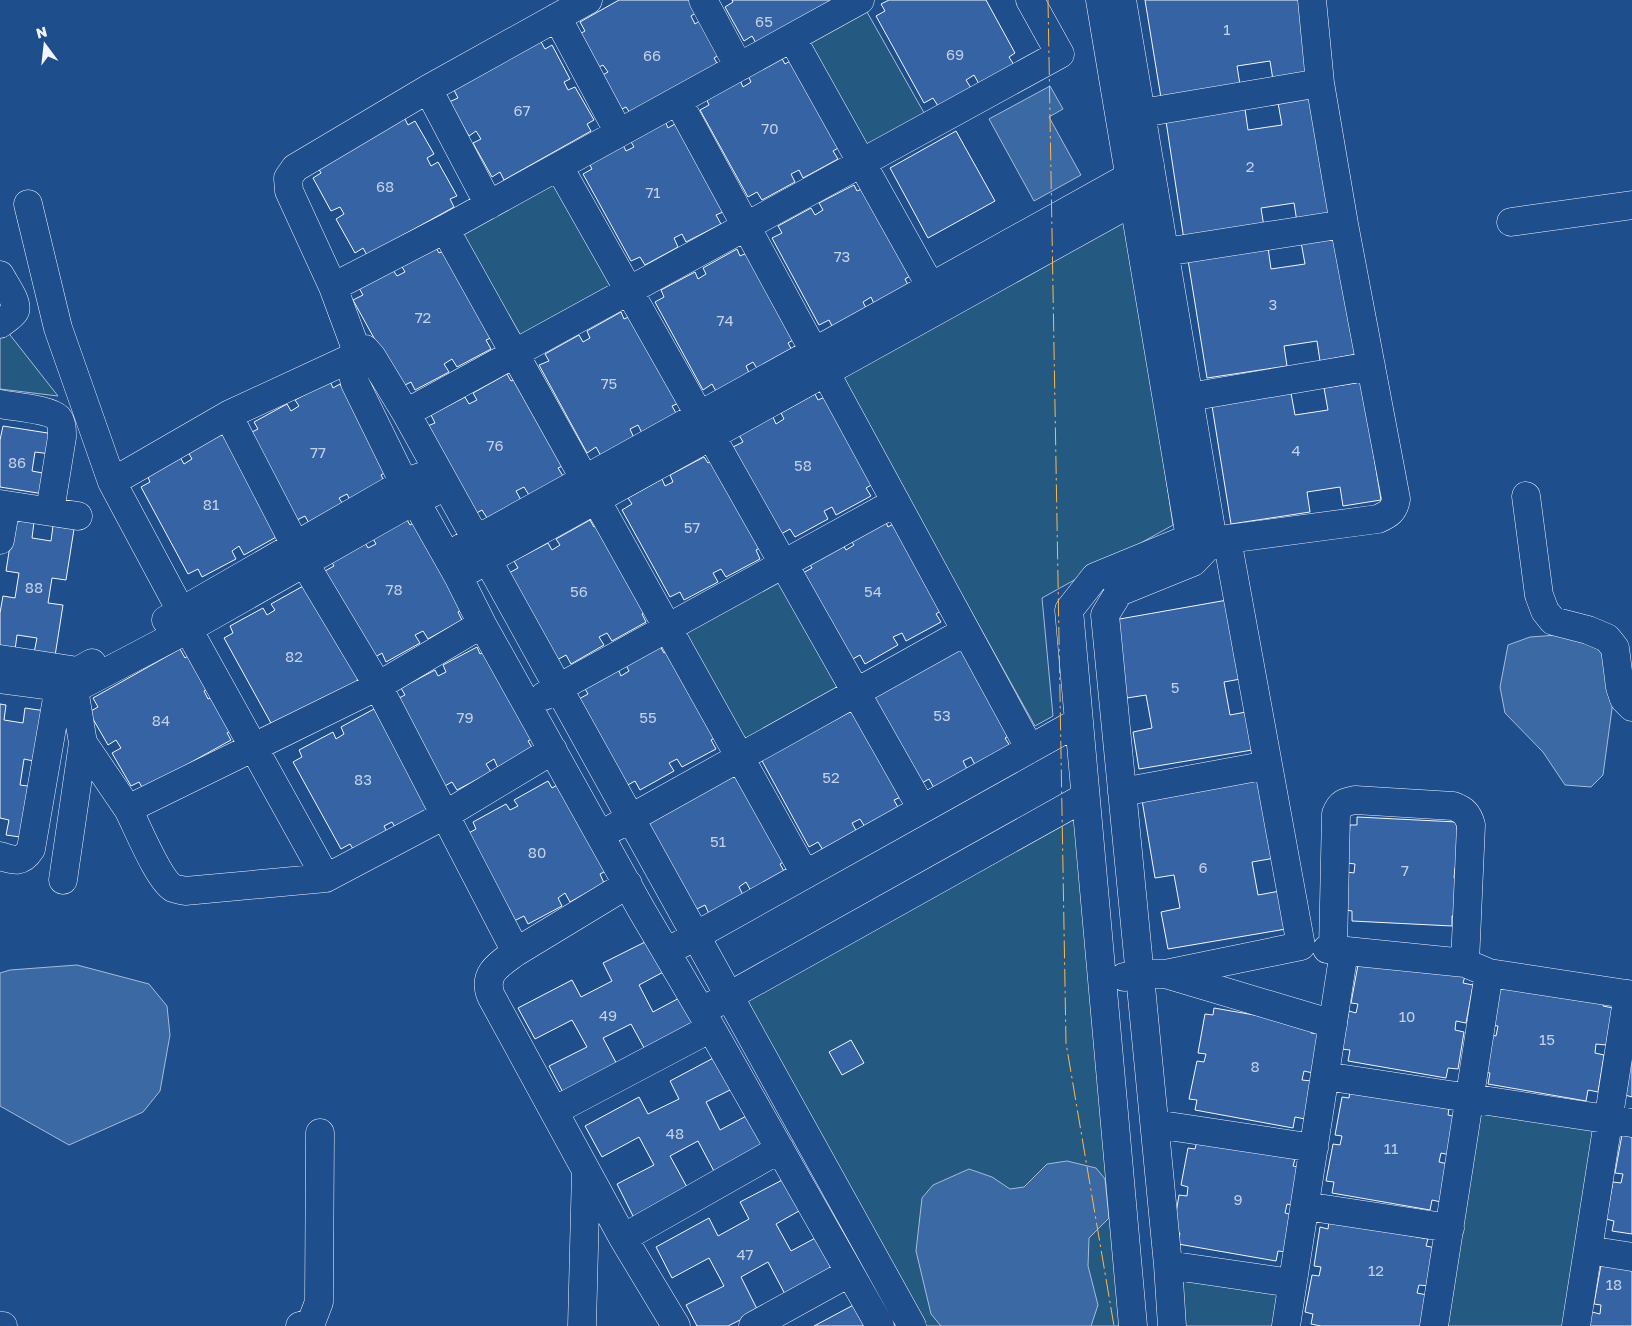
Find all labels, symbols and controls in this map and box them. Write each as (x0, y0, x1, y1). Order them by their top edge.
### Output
house number: 65 (755, 12, 773, 30)
north arrow (20, 20, 70, 70)
house number: 1 (1223, 20, 1231, 38)
text: N (34, 22, 49, 42)
house number: 69 (946, 45, 964, 63)
house number: 66 (643, 46, 661, 64)
house number: 67 (513, 101, 531, 119)
house number: 70 (761, 119, 779, 137)
house number: 2 (1246, 157, 1254, 175)
house number: 68 (376, 177, 394, 195)
house number: 71 (645, 183, 661, 201)
house number: 73 (834, 247, 850, 265)
house number: 3 (1269, 295, 1277, 313)
house number: 72 (415, 308, 431, 326)
house number: 74 (716, 311, 734, 329)
house number: 75 (601, 374, 617, 392)
house number: 76 (486, 436, 504, 454)
house number: 4 (1291, 441, 1301, 459)
house number: 77 (310, 443, 326, 461)
house number: 86 (8, 453, 26, 471)
house number: 58 (794, 456, 812, 474)
house number: 81 (203, 495, 219, 513)
house number: 57 (684, 518, 700, 536)
house number: 88 (25, 578, 43, 596)
house number: 78 (385, 580, 403, 598)
house number: 56 (570, 582, 588, 600)
house number: 54 (864, 582, 882, 600)
house number: 82 (285, 647, 303, 665)
house number: 5 (1171, 678, 1179, 696)
house number: 53 (933, 706, 951, 724)
house number: 79 (456, 708, 474, 726)
house number: 55 (639, 708, 657, 726)
house number: 84 (152, 711, 170, 729)
house number: 52 (822, 768, 840, 786)
house number: 83 (354, 770, 372, 788)
house number: 51 (710, 832, 726, 850)
house number: 80 (528, 843, 546, 861)
house number: 6 (1198, 858, 1208, 876)
house number: 7 (1401, 861, 1409, 879)
house number: 49 (599, 1006, 617, 1024)
house number: 10 (1399, 1007, 1415, 1025)
house number: 15 (1539, 1030, 1555, 1048)
house number: 8 (1250, 1057, 1260, 1075)
house number: 48 (666, 1124, 684, 1142)
house number: 11 (1384, 1139, 1398, 1157)
house number: 9 (1233, 1190, 1243, 1208)
house number: 47 (736, 1245, 754, 1263)
house number: 12 (1368, 1261, 1384, 1279)
house number: 18 (1606, 1275, 1622, 1293)

